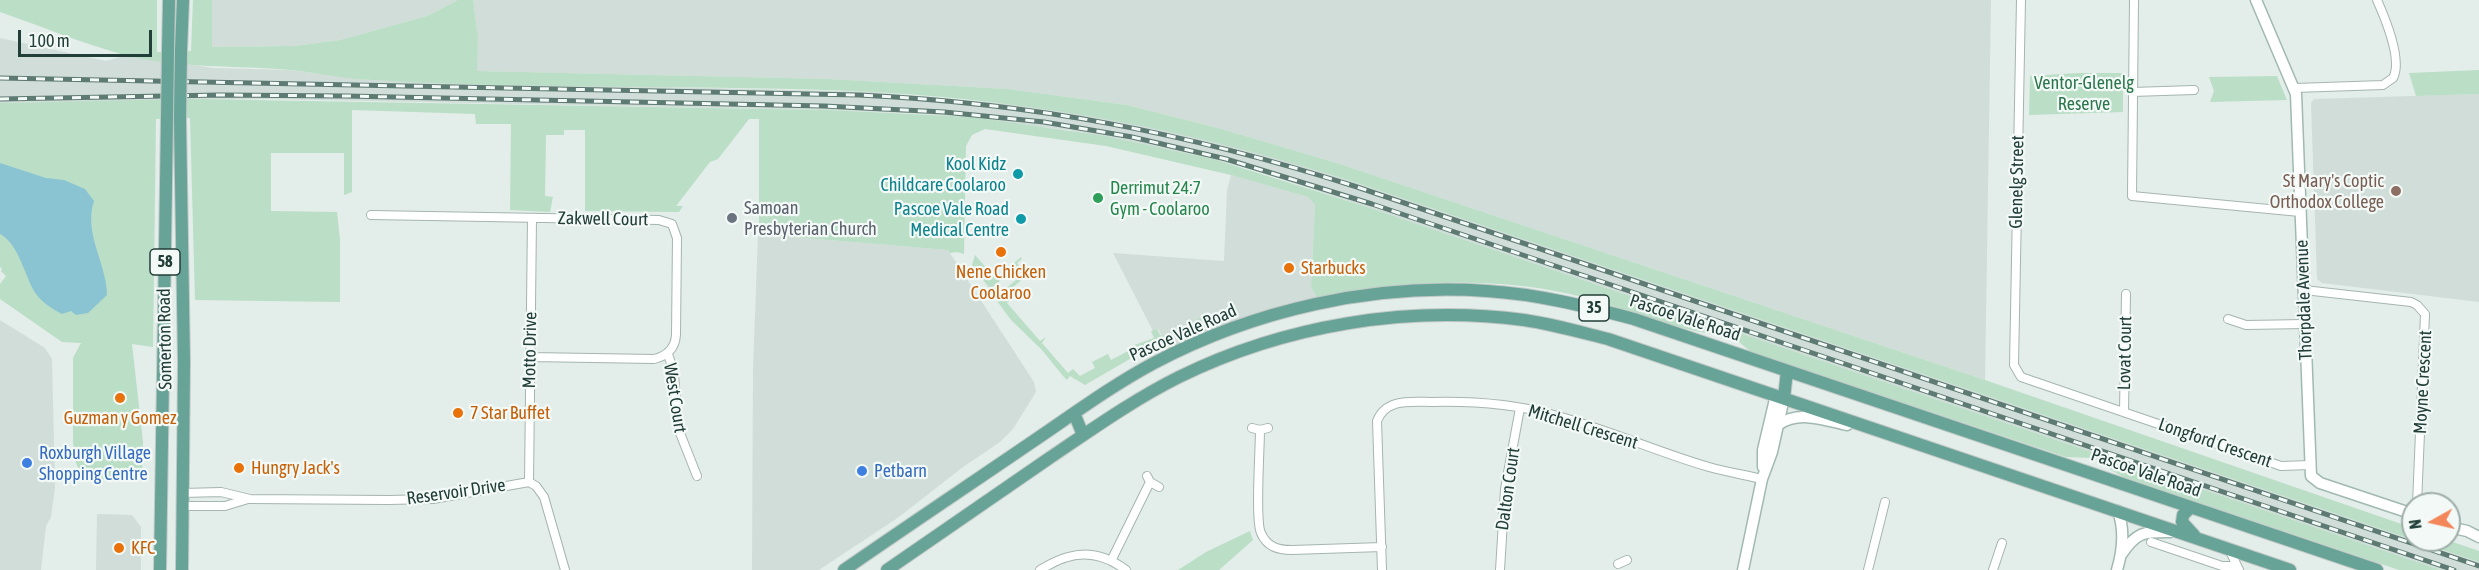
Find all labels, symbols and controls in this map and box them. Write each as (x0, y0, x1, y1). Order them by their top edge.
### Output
scale bar (21, 18, 154, 56)
text: 100 m (29, 30, 70, 51)
park label: Ventor-Glenelg Reserve (2034, 72, 2134, 115)
street label: Glenelg Street (2005, 135, 2029, 229)
place label: Kool Kidz Childcare Coolaroo (881, 153, 1006, 195)
marker: Kool Kidz Childcare Coolaroo (1011, 167, 1025, 181)
place label: St Mary's Coptic Orthodox College (2270, 170, 2384, 213)
place label: Derrimut 24:7 Gym - Coolaroo (1110, 177, 1210, 219)
marker: St Mary's Coptic Orthodox College (2389, 184, 2403, 198)
marker: Derrimut 24:7 Gym - Coolaroo (1091, 191, 1105, 205)
place label: Samoan Presbyterian Church (744, 197, 877, 240)
place label: Pascoe Vale Road Medical Centre (894, 198, 1009, 240)
street label: Zakwell Court (557, 207, 649, 231)
marker: Samoan Presbyterian Church (725, 211, 739, 225)
marker: Pascoe Vale Road Medical Centre (1014, 212, 1028, 226)
street label: Thorpdale Avenue (2291, 239, 2317, 361)
marker: Nene Chicken Coolaroo (994, 245, 1008, 259)
road number: 58 (150, 249, 180, 275)
place label: Starbucks (1301, 257, 1366, 279)
place label: Nene Chicken Coolaroo (956, 261, 1046, 304)
marker: Starbucks (1282, 261, 1296, 275)
street label: Somerton Road (153, 288, 177, 390)
street label: Pascoe Vale Road (1627, 290, 1743, 346)
road number: 35 (1579, 295, 1609, 321)
street label: Pascoe Vale Road (1126, 300, 1240, 366)
street label: Motto Drive (519, 312, 541, 388)
street label: Lovat Court (2114, 316, 2136, 390)
street label: Moyne Crescent (2409, 330, 2437, 434)
street label: West Court (659, 362, 691, 434)
marker: Guzman y Gomez (113, 391, 127, 405)
street label: Mitchell Crescent (1526, 400, 1640, 454)
place label: 7 Star Buffet (470, 402, 550, 424)
marker: 7 Star Buffet (451, 406, 465, 420)
place label: Guzman y Gomez (64, 407, 176, 429)
street label: Longford Crescent (2156, 414, 2274, 472)
place label: Roxburgh Village Shopping Centre (39, 442, 151, 484)
street label: Pascoe Vale Road (2088, 444, 2204, 502)
street label: Dalton Court (1491, 446, 1525, 532)
marker: Roxburgh Village Shopping Centre (20, 456, 34, 470)
place label: Hungry Jack's (251, 457, 340, 479)
place label: Petbarn (874, 460, 927, 482)
marker: Hungry Jack's (232, 461, 246, 475)
marker: Petbarn (855, 464, 869, 478)
street label: Reservoir Drive (405, 474, 507, 510)
north arrow (2401, 492, 2461, 552)
text: N (2406, 518, 2425, 530)
place label: KFC (131, 537, 155, 559)
marker: KFC (112, 541, 126, 555)

